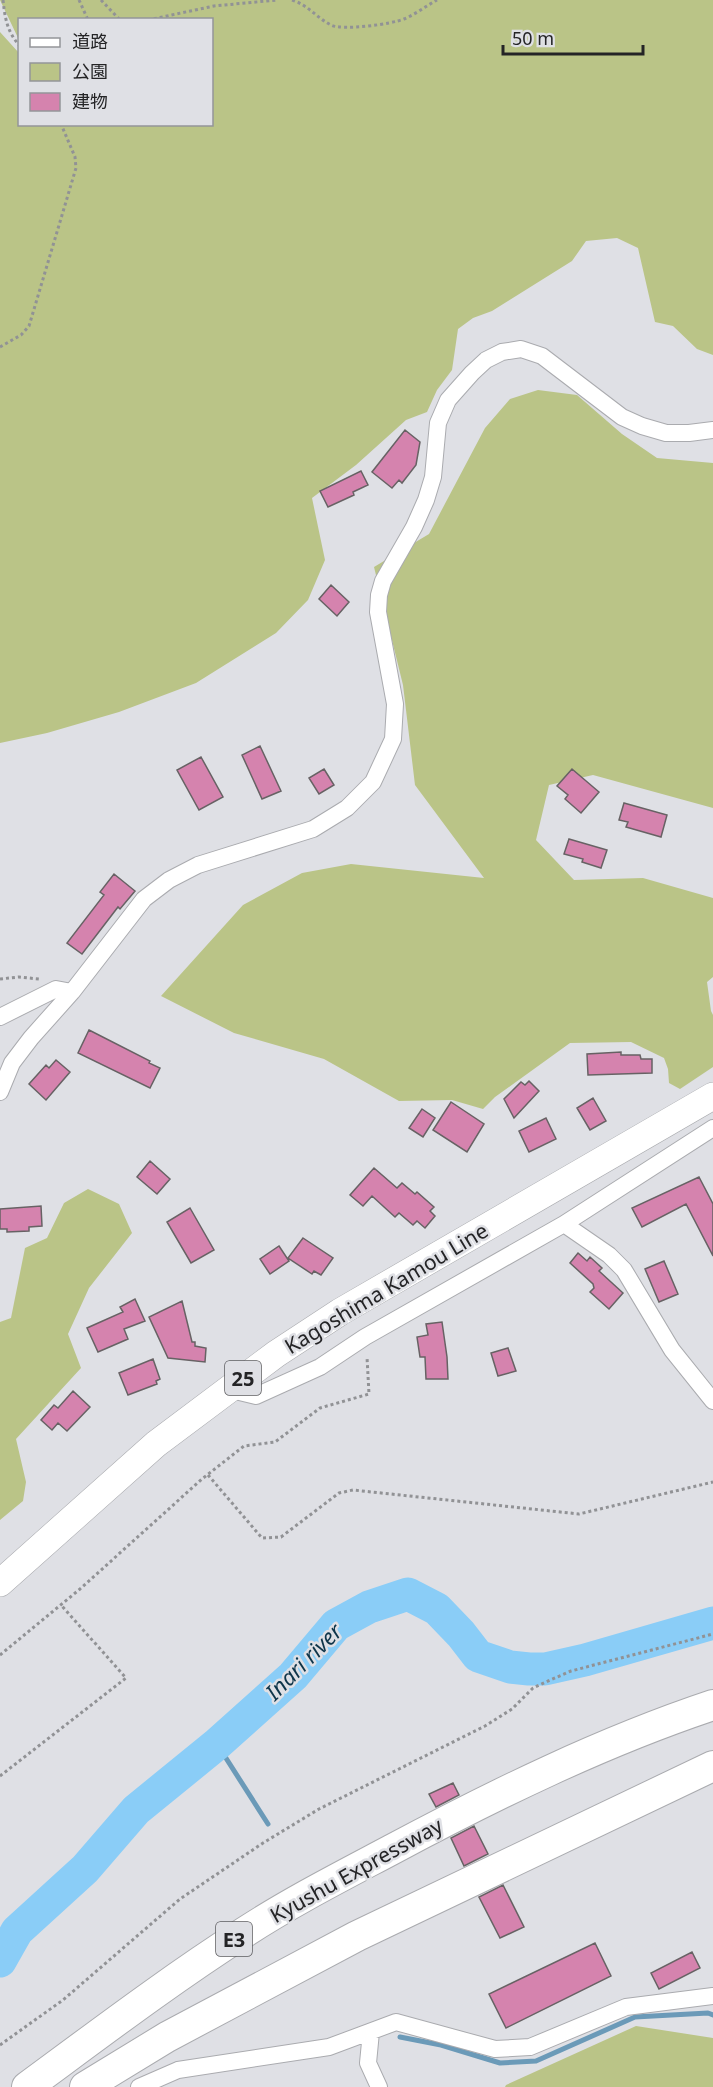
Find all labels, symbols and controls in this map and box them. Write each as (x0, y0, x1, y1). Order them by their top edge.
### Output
legend (18, 18, 213, 126)
scale bar (503, 18, 642, 56)
text: 50 m (512, 26, 554, 50)
text: 道路 (72, 29, 108, 53)
text: 公園 (72, 59, 108, 83)
text: 建物 (72, 89, 108, 113)
street label: Kagoshima Kamou Line (279, 1216, 493, 1360)
road number: 25 (225, 1361, 261, 1395)
water label: Inari river (257, 1615, 349, 1707)
street label: Kyushu Expressway (265, 1811, 447, 1929)
road number: E3 (216, 1922, 252, 1956)

